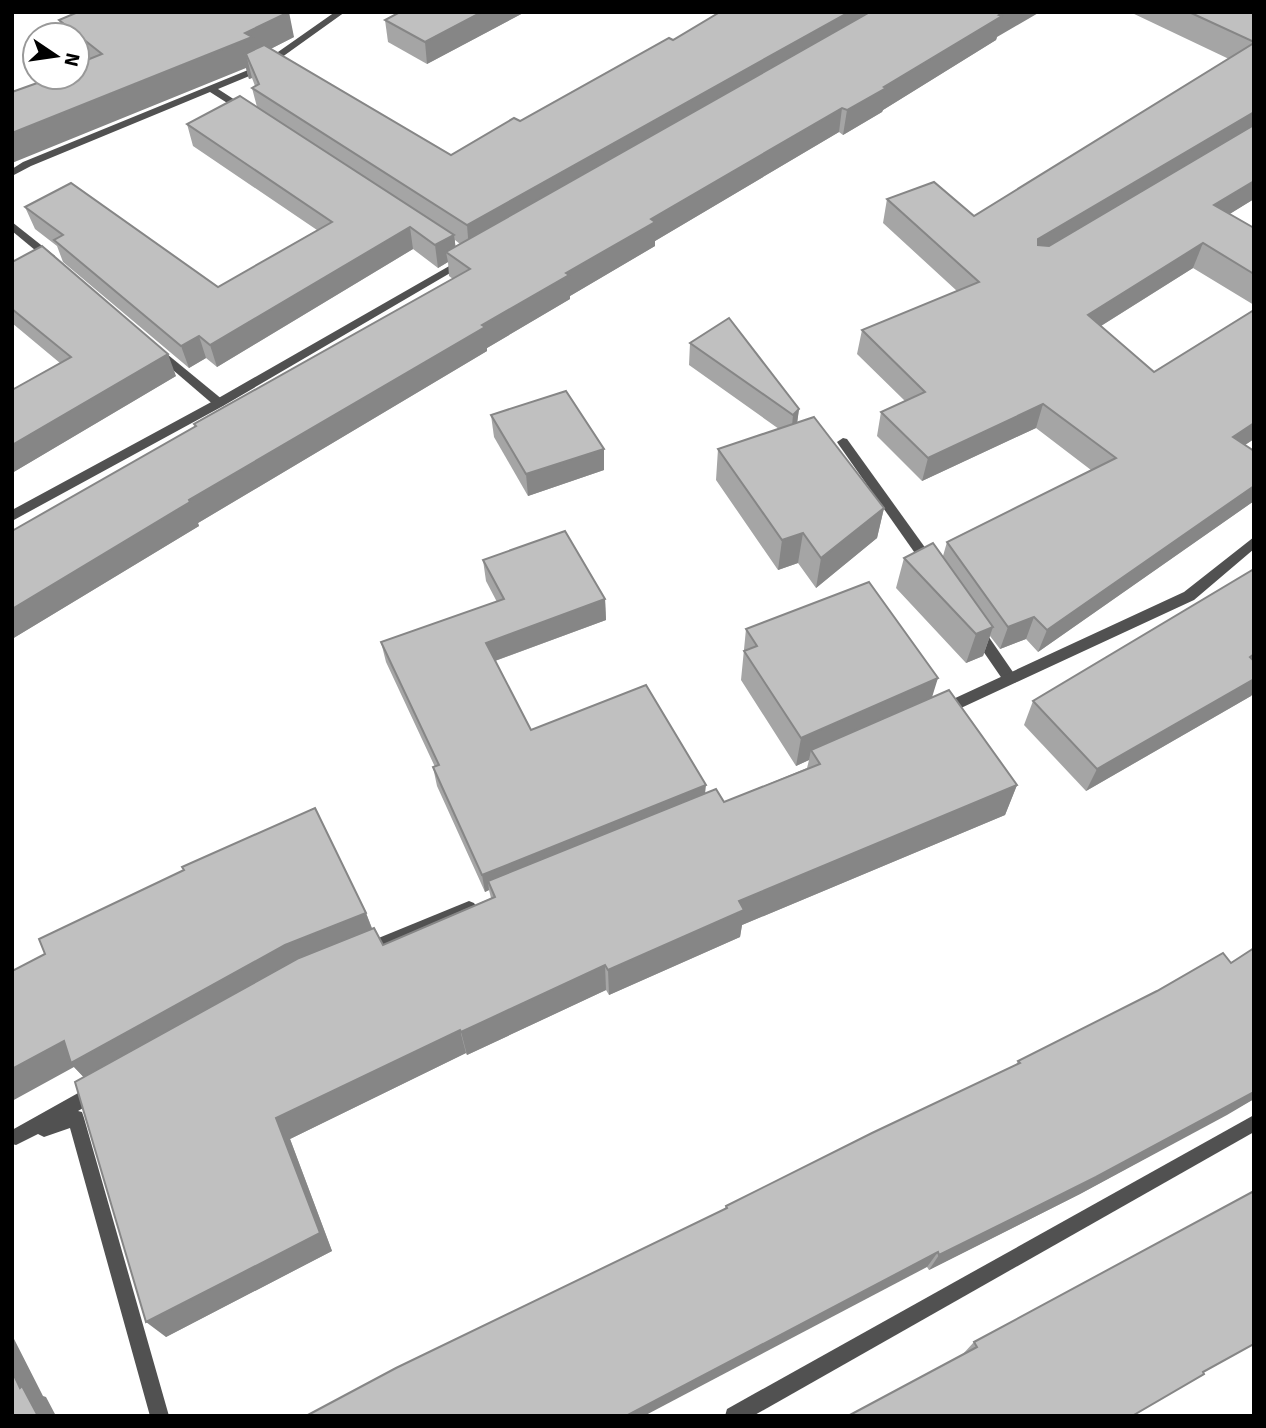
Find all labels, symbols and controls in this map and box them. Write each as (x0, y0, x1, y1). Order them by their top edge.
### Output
north arrow (21, 21, 91, 91)
text: N (58, 50, 85, 69)

